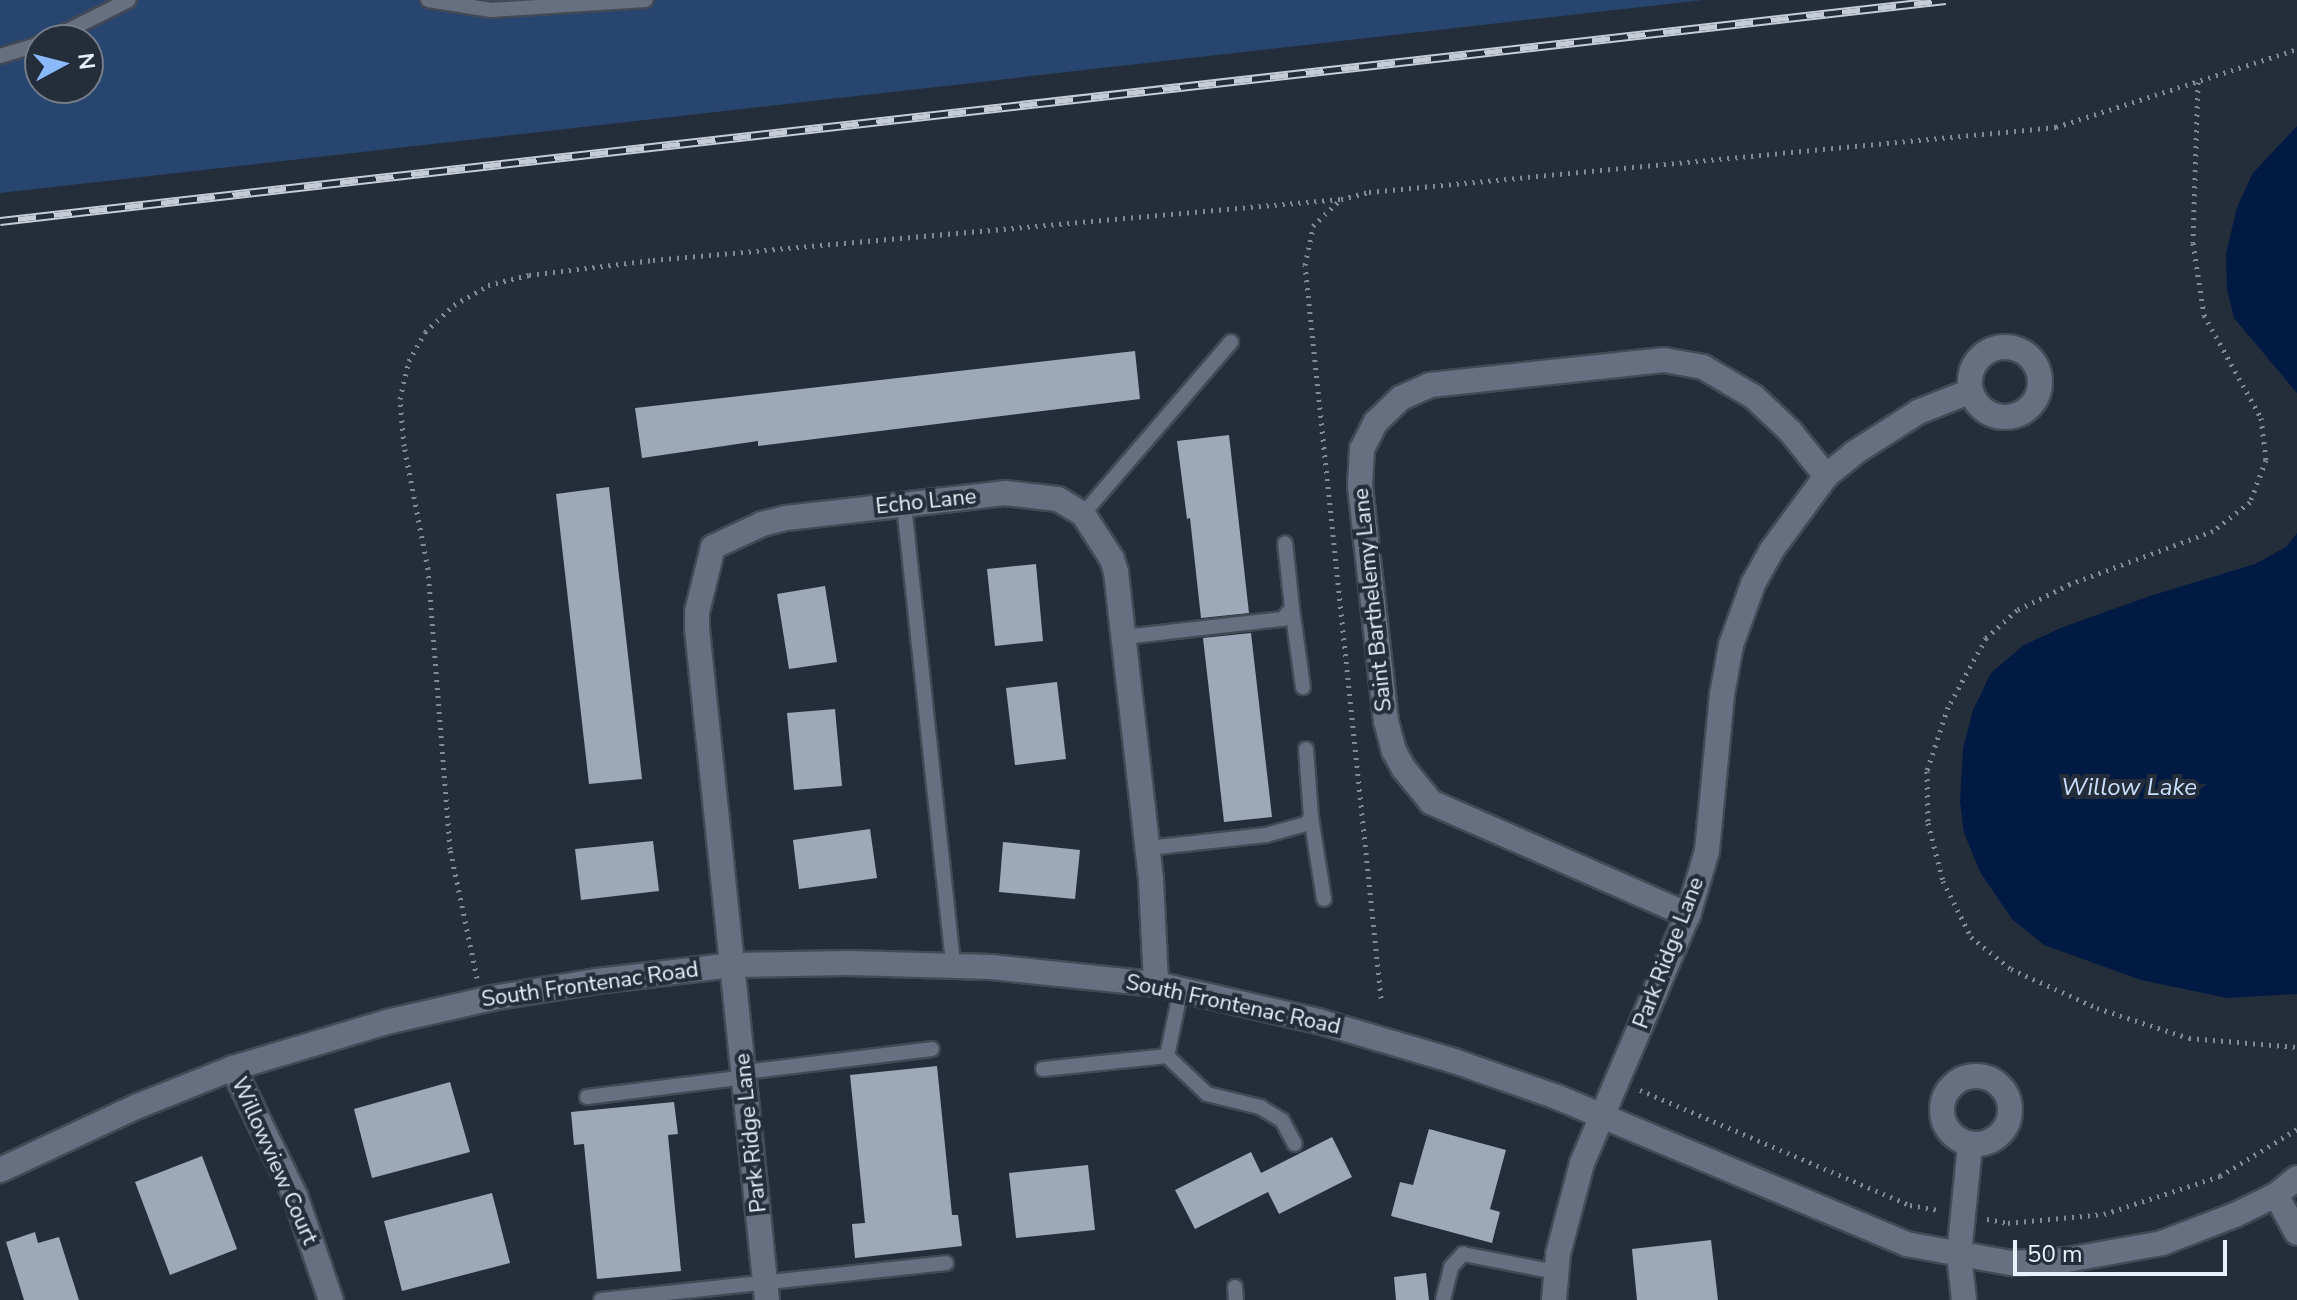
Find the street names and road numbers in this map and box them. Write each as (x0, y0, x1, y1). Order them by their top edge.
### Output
street label: Echo Lane (874, 484, 978, 520)
street label: Saint Barthelemy Lane (1348, 487, 1398, 713)
street label: Park Ridge Lane (1628, 873, 1710, 1033)
street label: South Frontenac Road (480, 957, 700, 1013)
street label: South Frontenac Road (1123, 969, 1343, 1041)
street label: Park Ridge Lane (729, 1052, 773, 1214)
street label: Willowview Court (225, 1073, 323, 1249)

